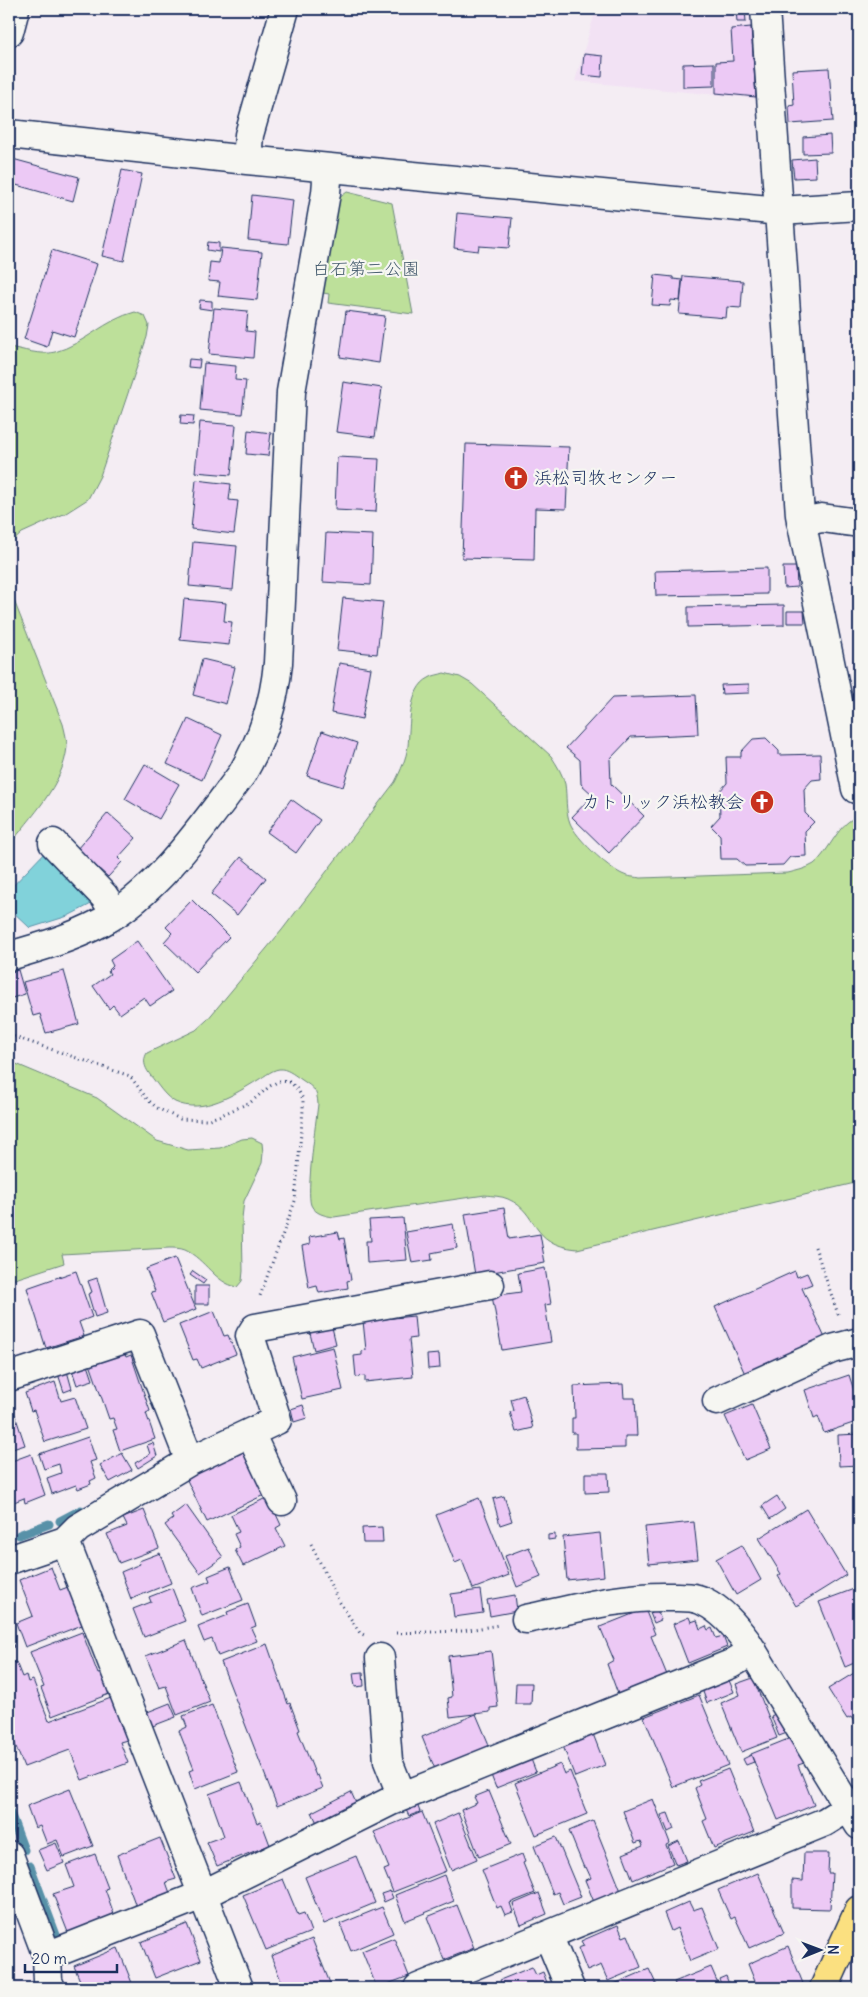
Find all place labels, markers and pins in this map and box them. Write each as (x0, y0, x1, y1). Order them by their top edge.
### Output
church icon: 浜松司牧センター (503, 465, 529, 491)
place label: 浜松司牧センター (534, 466, 677, 489)
church icon: カトリック浜松教会 (749, 789, 775, 815)
place label: カトリック浜松教会 (582, 790, 744, 813)

